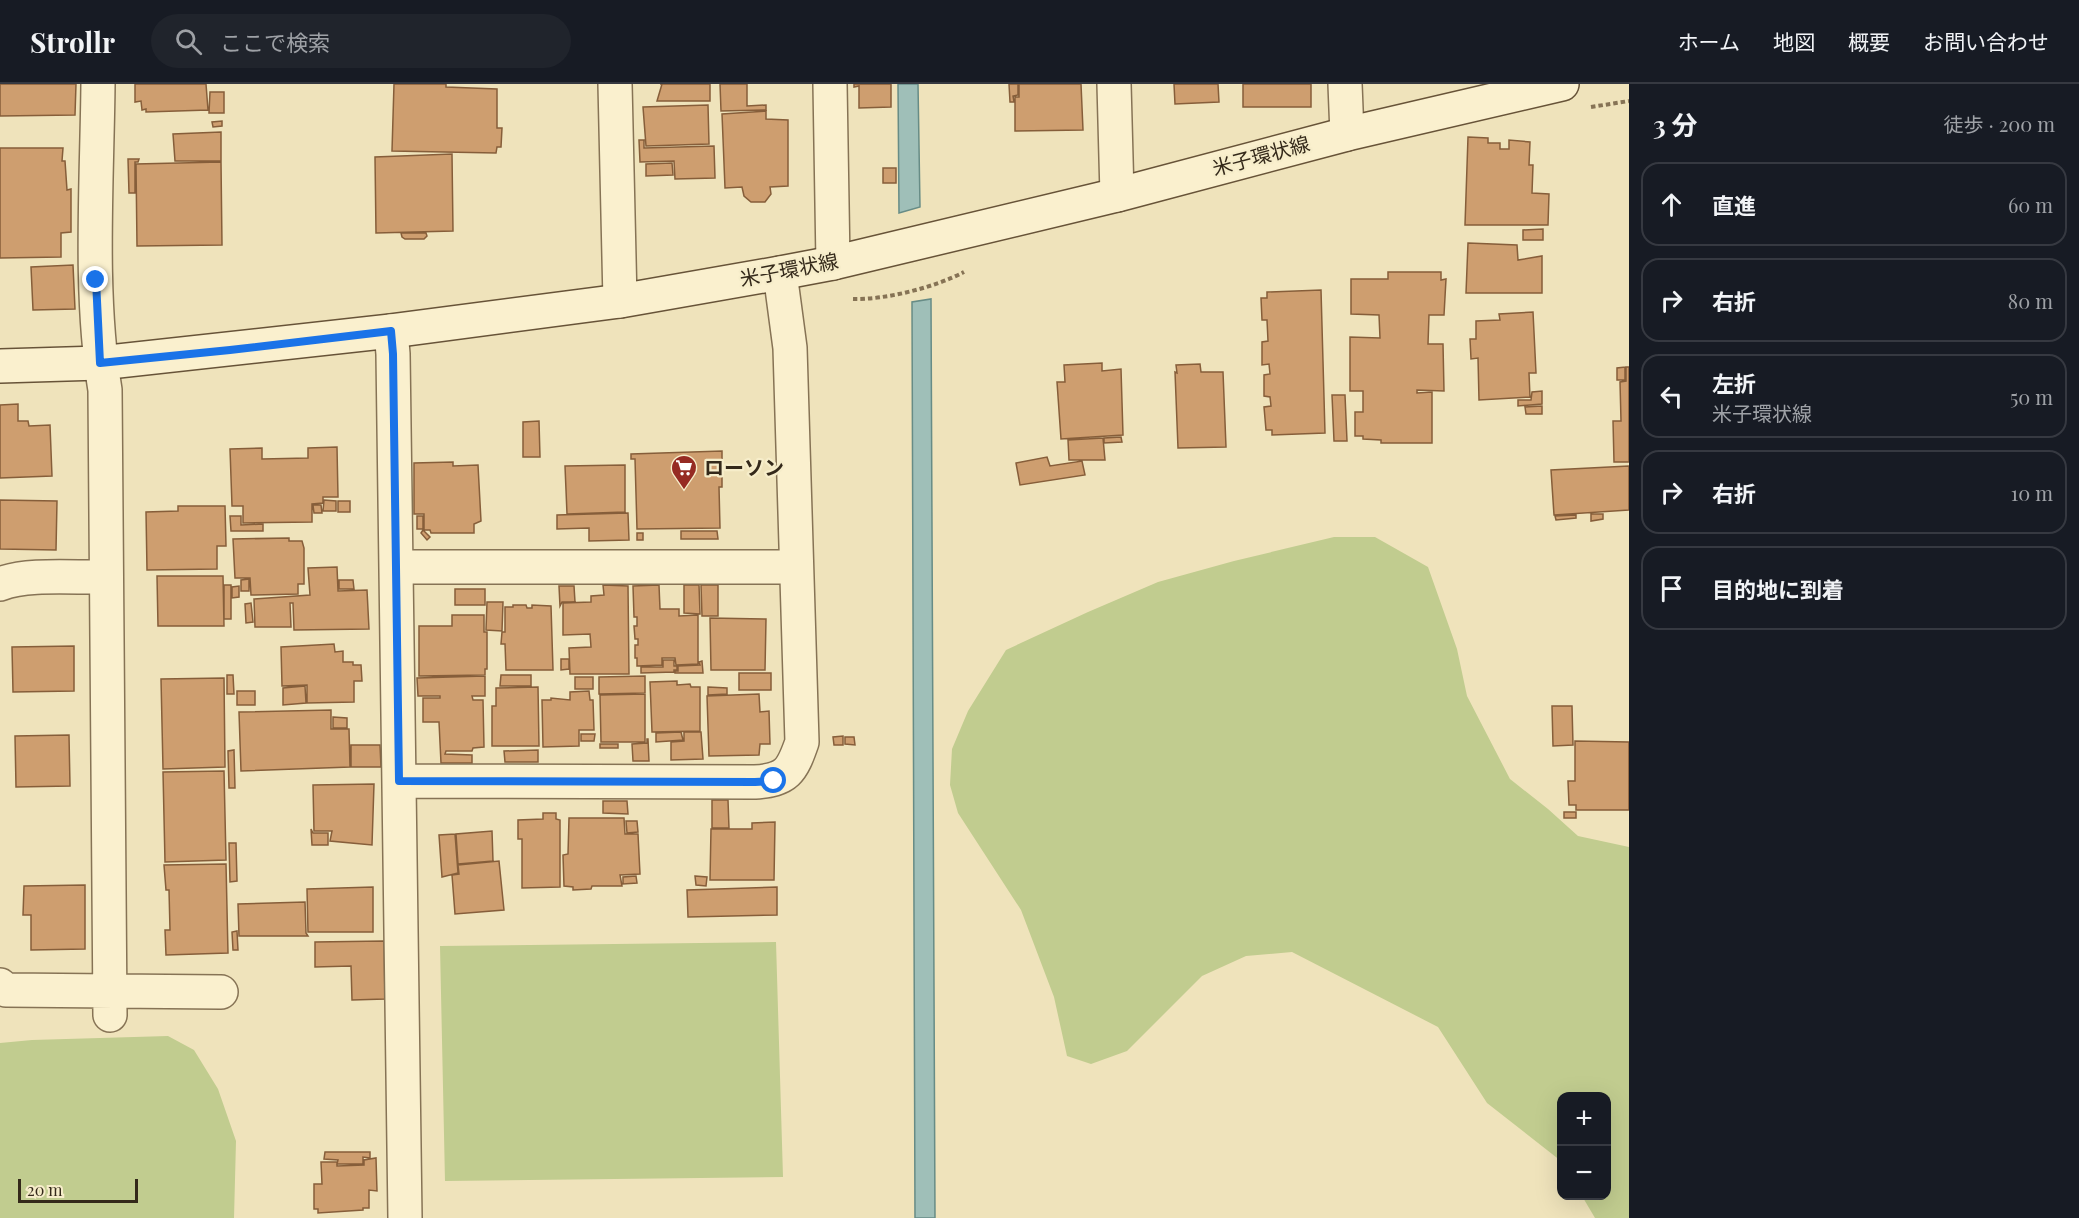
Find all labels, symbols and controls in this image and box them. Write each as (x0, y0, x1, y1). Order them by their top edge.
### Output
search box (151, 14, 571, 68)
text: Strollr (30, 23, 115, 60)
icon: search (172, 25, 205, 58)
text: ここで検索 (220, 27, 330, 57)
text: ホーム (1678, 27, 1740, 55)
text: 地図 (1773, 27, 1815, 55)
text: 概要 (1848, 27, 1890, 55)
text: お問い合わせ (1923, 27, 2049, 55)
text: 3 分 (1653, 107, 1698, 142)
text: 徒歩 · 200 m (1943, 110, 2055, 137)
street label: 米子環状線 (1209, 129, 1312, 181)
icon: ahead (1655, 188, 1688, 221)
text: 直進 (1712, 190, 1756, 220)
text: 60 m (2008, 191, 2053, 218)
street label: 米子環状線 (737, 246, 840, 291)
route end (82, 266, 108, 292)
icon: right (1655, 284, 1688, 317)
text: 右折 (1712, 286, 1756, 316)
text: 80 m (2008, 287, 2053, 314)
text: 左折 (1712, 368, 1756, 398)
icon: left (1655, 380, 1688, 413)
text: 50 m (2010, 383, 2053, 410)
text: 米子環状線 (1712, 399, 1812, 426)
supermarket icon: ローソン (669, 453, 699, 491)
place label: ローソン (704, 453, 784, 480)
icon: right (1655, 476, 1688, 509)
text: 右折 (1712, 478, 1756, 508)
text: 10 m (2011, 479, 2053, 506)
icon: arrive (1655, 572, 1688, 605)
text: 目的地に到着 (1712, 574, 1844, 604)
route start (760, 767, 786, 793)
map controls (1557, 1092, 1611, 1200)
button: + (1557, 1092, 1611, 1146)
button: − (1557, 1146, 1611, 1200)
scale bar (18, 1176, 138, 1204)
text: 20 m (27, 1179, 62, 1200)

